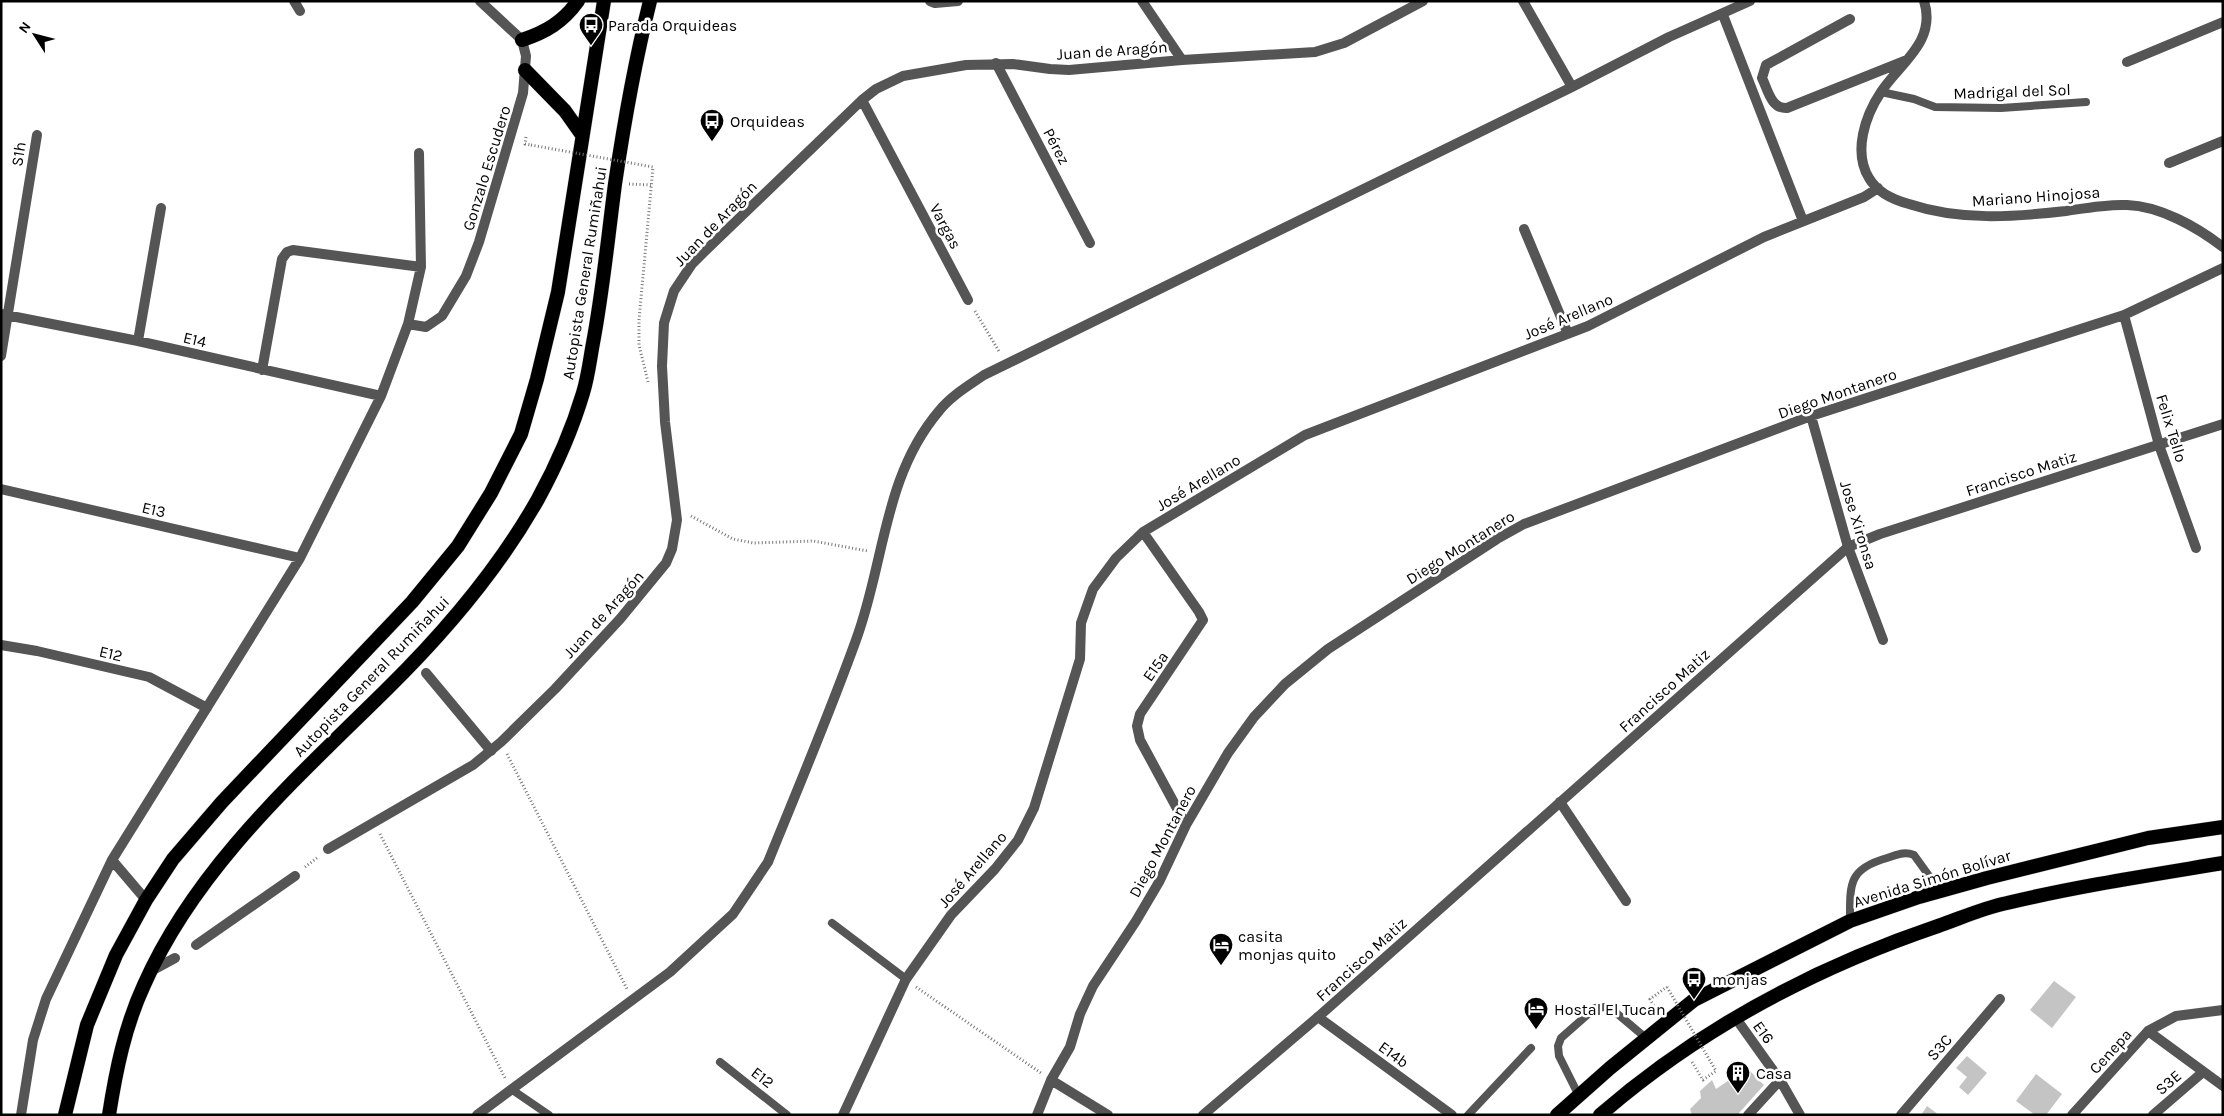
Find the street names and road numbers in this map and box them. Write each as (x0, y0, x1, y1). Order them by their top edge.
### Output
street label: Juan de Aragón (1056, 37, 1168, 64)
street label: Madrigal del Sol (1953, 80, 2071, 103)
street label: Gonzalo Escudero (458, 103, 515, 233)
street label: Pérez (1039, 125, 1074, 168)
street label: S1h (7, 140, 30, 168)
street label: Autopista General Rumiñahui (558, 165, 611, 381)
street label: Juan de Aragón (670, 177, 761, 270)
street label: Mariano Hinojosa (1971, 183, 2101, 210)
street label: Vargas (926, 200, 965, 252)
street label: José Arellano (1521, 289, 1616, 344)
street label: E14 (181, 328, 208, 351)
street label: Diego Montanero (1775, 364, 1899, 423)
street label: Felix Tello (2152, 392, 2191, 464)
street label: Francisco Matiz (1963, 447, 2079, 500)
street label: José Arellano (1153, 450, 1244, 515)
street label: Jose Xironsa (1836, 478, 1881, 572)
street label: E13 (140, 498, 168, 521)
street label: Diego Montanero (1403, 506, 1518, 588)
street label: Juan de Aragón (559, 567, 648, 662)
street label: Autopista General Rumiñahui (290, 592, 453, 761)
street label: E12 (97, 642, 125, 665)
street label: Francisco Matiz (1615, 645, 1714, 736)
street label: E15a (1138, 648, 1172, 685)
street label: Diego Montanero (1125, 782, 1200, 901)
street label: José Arellano (934, 827, 1011, 911)
street label: Avenida Simón Bolívar (1851, 845, 2013, 912)
street label: Francisco Matiz (1312, 914, 1411, 1005)
street label: E16 (1749, 1017, 1778, 1047)
street label: Cenepa (2085, 1025, 2136, 1078)
street label: S3C (1923, 1030, 1956, 1064)
street label: E14b (1375, 1037, 1413, 1072)
street label: E12 (748, 1063, 778, 1092)
street label: S3E (2151, 1066, 2185, 1099)

